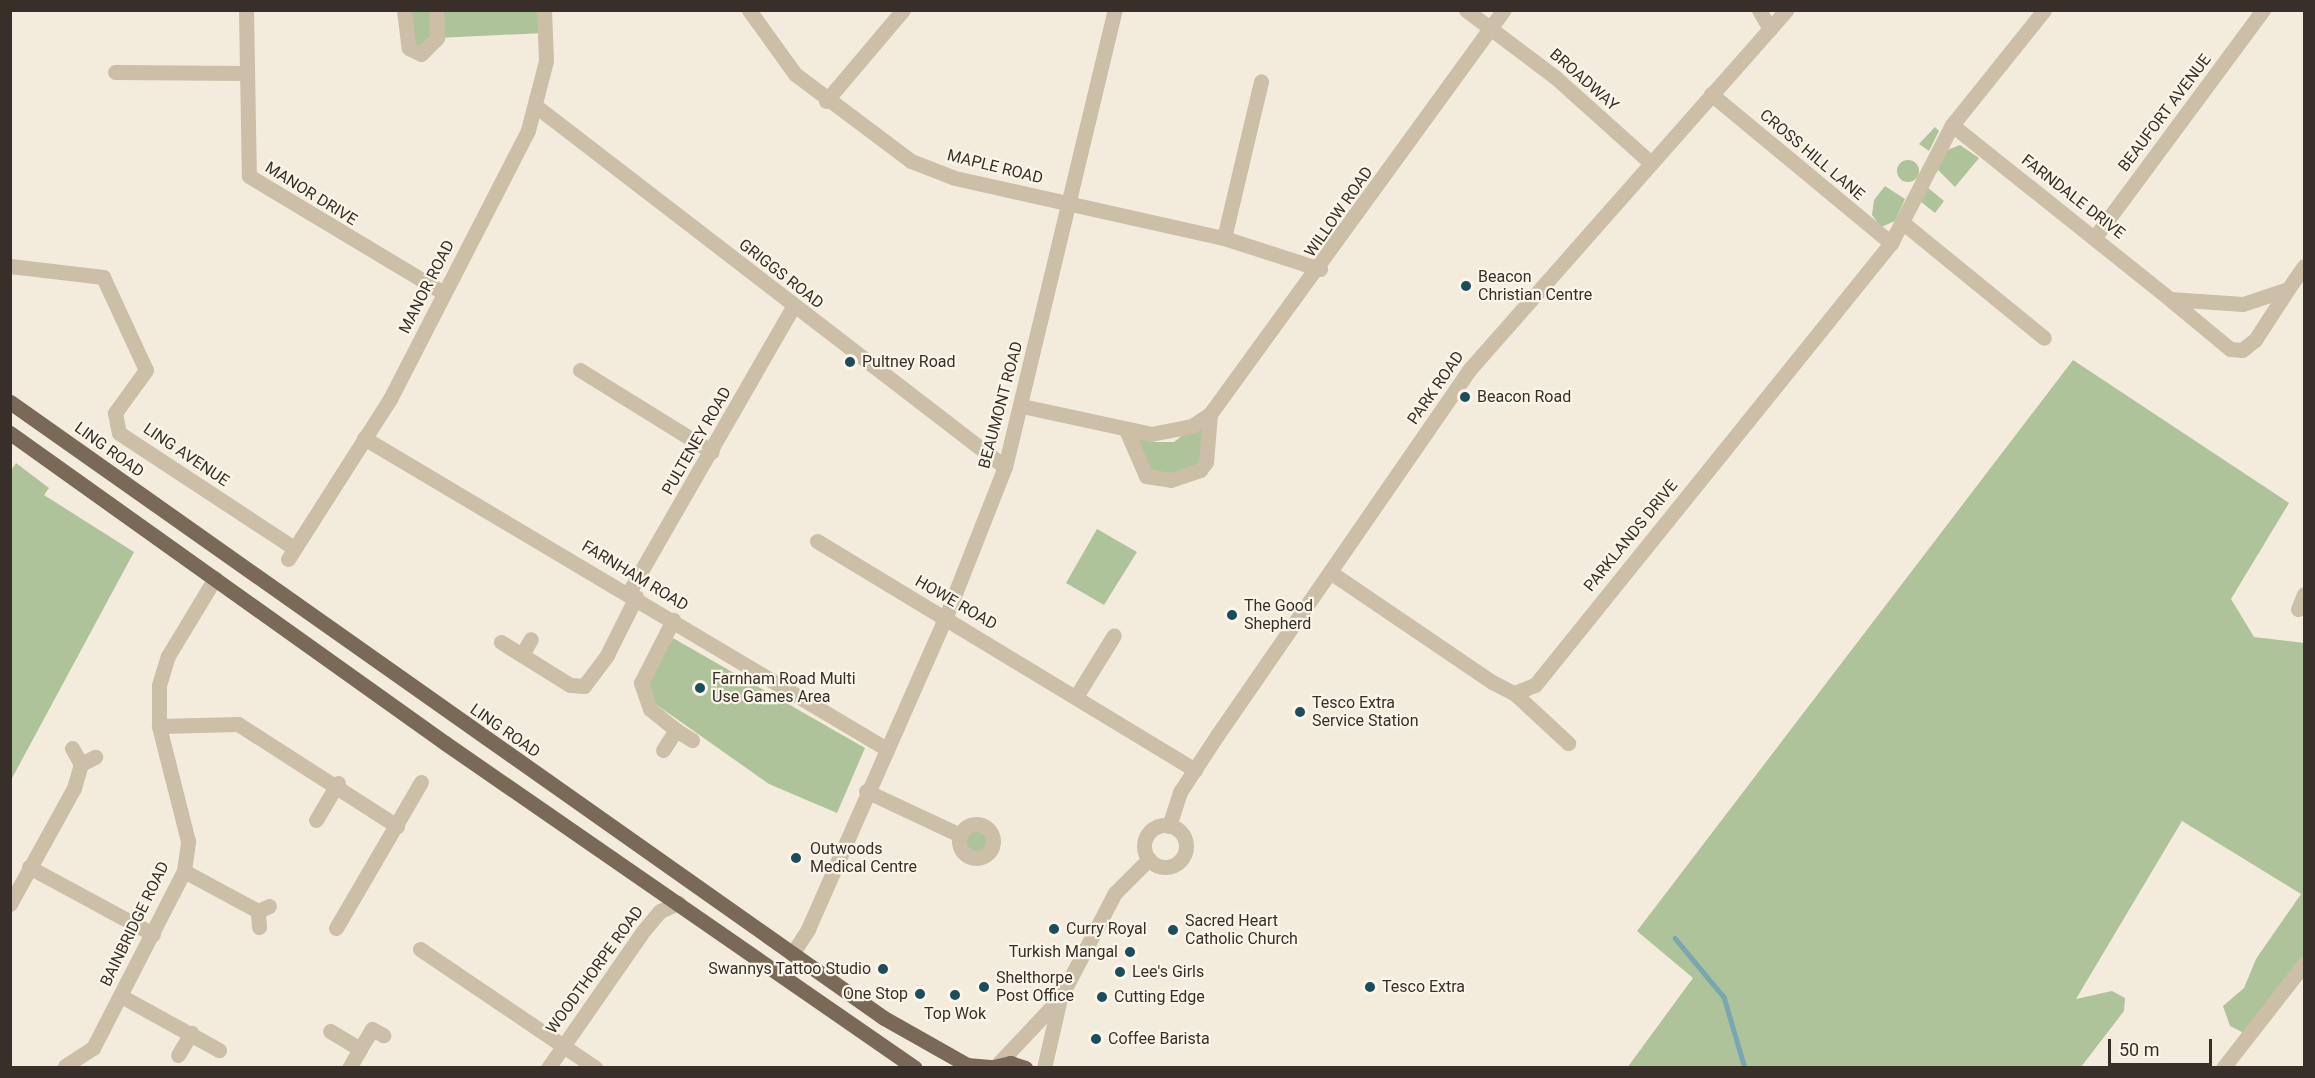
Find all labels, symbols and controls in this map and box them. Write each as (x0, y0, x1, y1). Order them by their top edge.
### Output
street label: BROADWAY (1546, 45, 1622, 115)
street label: BEAUFORT AVENUE (2115, 50, 2215, 176)
street label: CROSS HILL LANE (1756, 106, 1868, 204)
street label: MAPLE ROAD (945, 146, 1045, 188)
street label: FARNDALE DRIVE (2018, 151, 2128, 243)
street label: MANOR DRIVE (261, 158, 361, 230)
street label: WILLOW ROAD (1301, 163, 1377, 261)
street label: GRIGGS ROAD (735, 235, 827, 313)
street label: MANOR ROAD (395, 237, 459, 337)
place label: Beacon Christian Centre (1478, 267, 1592, 305)
marker: Beacon Christian Centre (1459, 279, 1473, 293)
street label: BEAUMONT ROAD (975, 339, 1027, 471)
street label: PARK ROAD (1404, 348, 1468, 428)
place label: Pultney Road (862, 352, 956, 372)
marker: Pultney Road (843, 355, 857, 369)
street label: PULTENEY ROAD (658, 384, 736, 498)
place label: Beacon Road (1477, 387, 1571, 407)
marker: Beacon Road (1458, 390, 1472, 404)
street label: LING ROAD (71, 418, 147, 482)
street label: LING AVENUE (140, 419, 232, 491)
street label: PARKLANDS DRIVE (1580, 476, 1682, 596)
street label: FARNHAM ROAD (578, 537, 692, 615)
street label: HOWE ROAD (912, 572, 1000, 634)
place label: The Good Shepherd (1244, 596, 1313, 634)
marker: The Good Shepherd (1225, 608, 1239, 622)
place label: Farnham Road Multi Use Games Area (712, 669, 856, 707)
marker: Farnham Road Multi Use Games Area (693, 681, 707, 695)
place label: Tesco Extra Service Station (1312, 693, 1419, 731)
street label: LING ROAD (466, 700, 544, 762)
marker: Tesco Extra Service Station (1293, 705, 1307, 719)
place label: Outwoods Medical Centre (810, 839, 917, 877)
marker: Outwoods Medical Centre (787, 849, 805, 867)
street label: BAINBRIDGE ROAD (96, 858, 174, 990)
street label: WOODTHORPE ROAD (542, 902, 648, 1038)
place label: Sacred Heart Catholic Church (1185, 911, 1298, 949)
place label: Curry Royal (1066, 919, 1147, 939)
marker: Curry Royal (1047, 922, 1061, 936)
marker: Sacred Heart Catholic Church (1166, 923, 1180, 937)
place label: Turkish Mangal (1009, 942, 1118, 962)
marker: Turkish Mangal (1123, 945, 1137, 959)
place label: Swannys Tattoo Studio (708, 959, 871, 979)
marker: Swannys Tattoo Studio (876, 962, 890, 976)
place label: Lee's Girls (1132, 962, 1204, 982)
marker: Lee's Girls (1113, 965, 1127, 979)
place label: Shelthorpe Post Office (996, 968, 1074, 1006)
place label: Tesco Extra (1382, 977, 1465, 997)
marker: Shelthorpe Post Office (977, 980, 991, 994)
marker: Tesco Extra (1363, 980, 1377, 994)
place label: One Stop (843, 984, 908, 1004)
marker: One Stop (913, 987, 927, 1001)
place label: Cutting Edge (1114, 987, 1205, 1007)
marker: Top Wok (948, 988, 962, 1002)
marker: Cutting Edge (1095, 990, 1109, 1004)
place label: Top Wok (924, 1004, 986, 1024)
scale bar (2111, 1027, 2214, 1065)
place label: Coffee Barista (1108, 1029, 1210, 1049)
marker: Coffee Barista (1089, 1032, 1103, 1046)
text: 50 m (2119, 1039, 2159, 1060)

